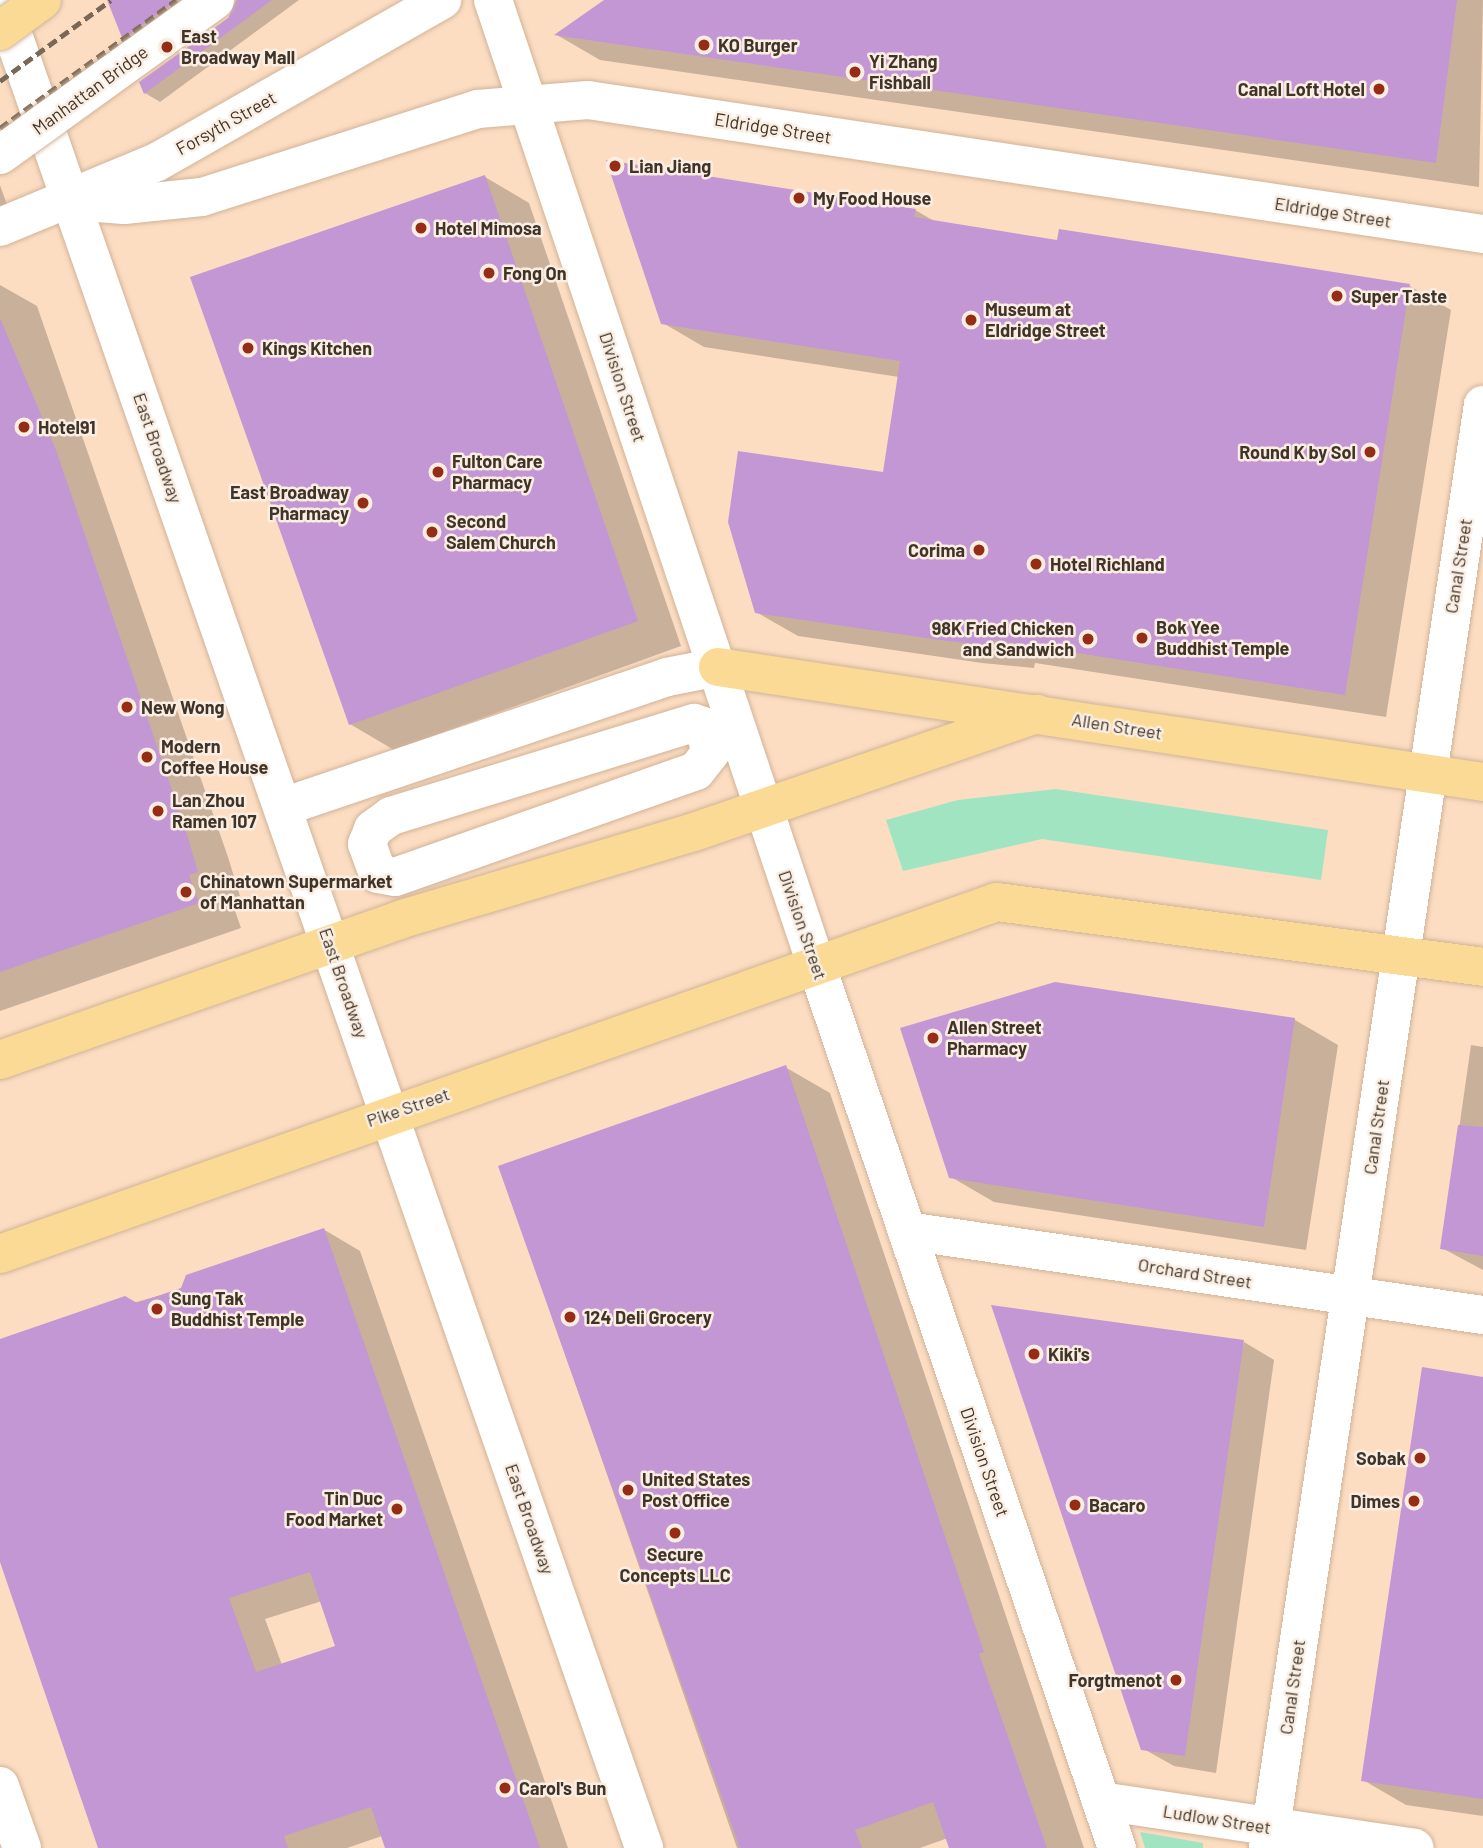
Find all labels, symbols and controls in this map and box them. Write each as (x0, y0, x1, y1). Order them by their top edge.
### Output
place label: East Broadway Mall (181, 26, 295, 68)
place label: KO Burger (718, 34, 798, 56)
marker: KO Burger (696, 37, 712, 53)
marker: East Broadway Mall (159, 39, 175, 55)
street label: Manhattan Bridge (28, 41, 152, 139)
place label: Yi Zhang Fishball (869, 51, 938, 94)
marker: Yi Zhang Fishball (847, 64, 863, 80)
place label: Canal Loft Hotel (1238, 78, 1365, 100)
marker: Canal Loft Hotel (1371, 81, 1387, 97)
street label: Forsyth Street (172, 87, 280, 159)
street label: Eldridge Street (713, 108, 833, 148)
place label: Lian Jiang (629, 155, 711, 177)
marker: Lian Jiang (607, 158, 623, 174)
place label: My Food House (813, 187, 931, 209)
marker: My Food House (791, 190, 807, 206)
street label: Eldridge Street (1273, 192, 1393, 232)
place label: Hotel Mimosa (435, 217, 542, 239)
marker: Hotel Mimosa (413, 220, 429, 236)
place label: Fong On (503, 262, 567, 284)
marker: Fong On (481, 265, 497, 281)
place label: Super Taste (1351, 285, 1447, 307)
marker: Super Taste (1329, 288, 1345, 304)
place label: Museum at Eldridge Street (985, 299, 1106, 342)
marker: Museum at Eldridge Street (963, 312, 979, 328)
street label: Division Street (595, 329, 651, 445)
place label: Kings Kitchen (262, 337, 372, 359)
marker: Kings Kitchen (240, 340, 256, 356)
street label: East Broadway (129, 390, 187, 506)
place label: Hotel91 (38, 416, 96, 438)
marker: Hotel91 (16, 419, 32, 435)
place label: Round K by Sol (1239, 441, 1356, 463)
marker: Round K by Sol (1362, 444, 1378, 460)
place label: Fulton Care Pharmacy (452, 451, 543, 494)
marker: Fulton Care Pharmacy (430, 464, 446, 480)
place label: East Broadway Pharmacy (230, 482, 349, 524)
marker: East Broadway Pharmacy (355, 495, 371, 511)
place label: Second Salem Church (446, 511, 556, 554)
street label: Canal Street (1440, 517, 1476, 615)
marker: Second Salem Church (424, 524, 440, 540)
place label: Corima (908, 539, 965, 561)
marker: Corima (971, 542, 987, 558)
place label: Hotel Richland (1050, 553, 1165, 575)
marker: Hotel Richland (1028, 556, 1044, 572)
place label: Bok Yee Buddhist Temple (1156, 617, 1289, 660)
place label: 98K Fried Chicken and Sandwich (932, 618, 1074, 660)
marker: Bok Yee Buddhist Temple (1134, 630, 1150, 646)
marker: 98K Fried Chicken and Sandwich (1080, 631, 1096, 647)
place label: New Wong (141, 696, 225, 718)
marker: New Wong (119, 699, 135, 715)
street label: Allen Street (1070, 708, 1164, 744)
place label: Modern Coffee House (161, 736, 268, 778)
marker: Modern Coffee House (139, 749, 155, 765)
place label: Lan Zhou Ramen 107 (172, 790, 256, 832)
marker: Lan Zhou Ramen 107 (150, 803, 166, 819)
street label: Division Street (774, 867, 832, 983)
place label: Chinatown Supermarket of Manhattan (200, 871, 392, 914)
marker: Chinatown Supermarket of Manhattan (178, 884, 194, 900)
street label: East Broadway (315, 925, 373, 1041)
place label: Allen Street Pharmacy (947, 1017, 1042, 1060)
marker: Allen Street Pharmacy (925, 1030, 941, 1046)
street label: Canal Street (1359, 1078, 1393, 1176)
street label: Pike Street (364, 1083, 452, 1131)
street label: Orchard Street (1137, 1253, 1253, 1293)
place label: Sung Tak Buddhist Temple (171, 1288, 304, 1330)
marker: Sung Tak Buddhist Temple (149, 1301, 165, 1317)
place label: 124 Deli Grocery (584, 1306, 712, 1328)
marker: 124 Deli Grocery (562, 1309, 578, 1325)
place label: Kiki's (1048, 1343, 1090, 1365)
marker: Kiki's (1026, 1346, 1042, 1362)
street label: Division Street (956, 1404, 1014, 1520)
place label: Sobak (1356, 1447, 1406, 1469)
marker: Sobak (1412, 1450, 1428, 1466)
street label: East Broadway (501, 1461, 559, 1577)
place label: United States Post Office (642, 1469, 750, 1512)
marker: United States Post Office (620, 1482, 636, 1498)
place label: Tin Duc Food Market (286, 1488, 383, 1530)
place label: Dimes (1351, 1490, 1400, 1512)
marker: Dimes (1406, 1493, 1422, 1509)
place label: Bacaro (1089, 1494, 1145, 1516)
marker: Bacaro (1067, 1497, 1083, 1513)
marker: Tin Duc Food Market (389, 1501, 405, 1517)
marker: Secure Concepts LLC (667, 1525, 683, 1541)
place label: Secure Concepts LLC (619, 1544, 731, 1586)
street label: Canal Street (1275, 1638, 1309, 1736)
place label: Forgtmenot (1068, 1669, 1162, 1691)
marker: Forgtmenot (1168, 1672, 1184, 1688)
place label: Carol's Bun (519, 1777, 606, 1799)
marker: Carol's Bun (497, 1780, 513, 1796)
street label: Ludlow Street (1161, 1800, 1273, 1838)

